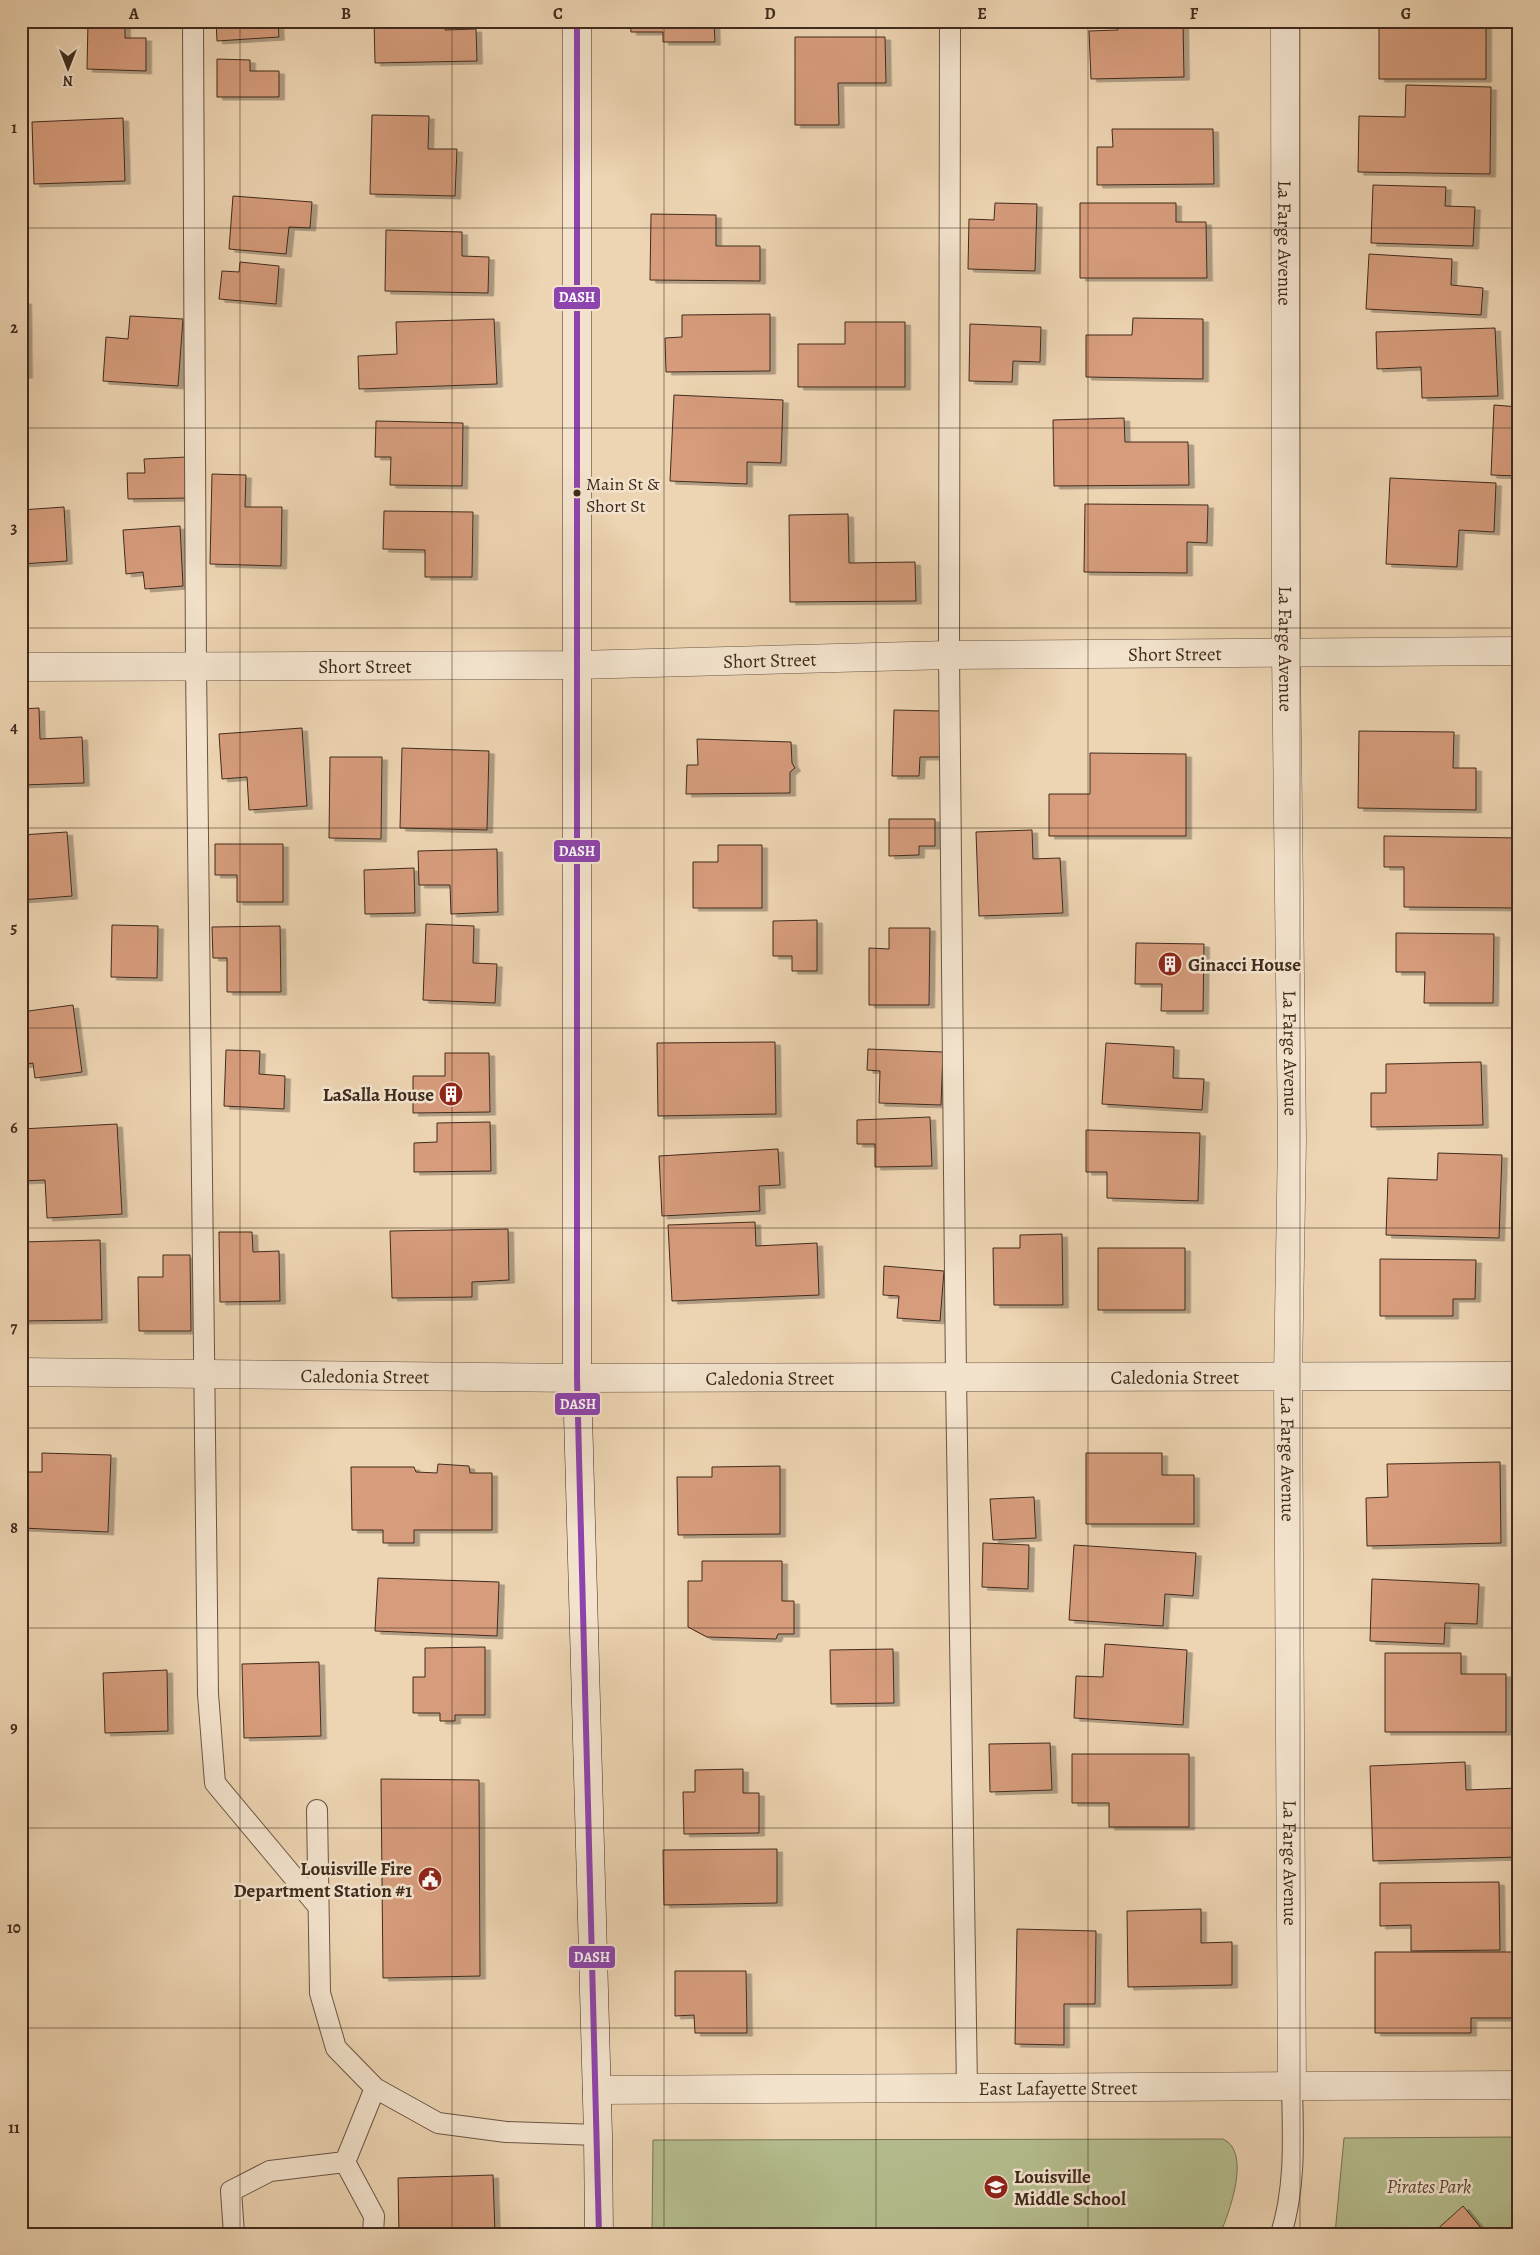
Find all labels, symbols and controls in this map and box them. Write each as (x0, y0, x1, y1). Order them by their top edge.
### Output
text: A (128, 3, 140, 25)
text: B (341, 3, 351, 25)
text: C (553, 3, 563, 25)
text: D (764, 3, 776, 25)
text: E (977, 3, 987, 25)
text: F (1190, 3, 1199, 25)
text: G (1401, 3, 1411, 25)
north arrow (42, 42, 92, 92)
text: N (63, 71, 73, 90)
text: 1 (11, 117, 17, 139)
street label: La Farge Avenue (1271, 180, 1297, 306)
line badge: DASH (553, 286, 601, 310)
text: DASH (559, 288, 595, 307)
text: 2 (10, 317, 18, 339)
place label: Main St & Short St (586, 472, 660, 518)
marker: Main St & Short St (572, 488, 582, 498)
text: 3 (11, 517, 18, 539)
street label: La Farge Avenue (1272, 586, 1299, 712)
street label: Short Street (1128, 641, 1222, 668)
street label: Short Street (723, 647, 817, 675)
street label: Short Street (318, 654, 412, 680)
text: 4 (10, 717, 18, 739)
line badge: DASH (553, 839, 601, 863)
text: DASH (559, 842, 595, 861)
text: 5 (11, 917, 18, 939)
building icon: Ginacci House (1157, 951, 1183, 977)
place label: Ginacci House (1188, 952, 1301, 978)
street label: La Farge Avenue (1276, 990, 1304, 1116)
building icon: LaSalla House (438, 1081, 464, 1107)
place label: LaSalla House (323, 1082, 434, 1108)
text: 6 (10, 1117, 18, 1139)
text: 7 (11, 1317, 18, 1339)
street label: Caledonia Street (300, 1363, 429, 1390)
street label: Caledonia Street (706, 1365, 834, 1392)
street label: Caledonia Street (1111, 1365, 1239, 1391)
line badge: DASH (554, 1392, 601, 1416)
text: DASH (560, 1395, 596, 1414)
street label: La Farge Avenue (1274, 1396, 1301, 1522)
text: 8 (10, 1517, 18, 1539)
text: 9 (10, 1717, 18, 1739)
street label: La Farge Avenue (1276, 1800, 1303, 1926)
place label: Louisville Fire Department Station #1 (233, 1856, 412, 1904)
public building icon: Louisville Fire Department Station #1 (417, 1866, 443, 1892)
text: 10 (7, 1917, 21, 1939)
line badge: DASH (568, 1945, 616, 1969)
text: DASH (574, 1948, 610, 1967)
street label: East Lafayette Street (979, 2075, 1137, 2102)
text: 11 (8, 2117, 20, 2139)
place label: Louisville Middle School (1014, 2164, 1126, 2212)
school or university icon: Louisville Middle School (983, 2174, 1009, 2200)
park label: Pirates Park (1387, 2174, 1471, 2200)

